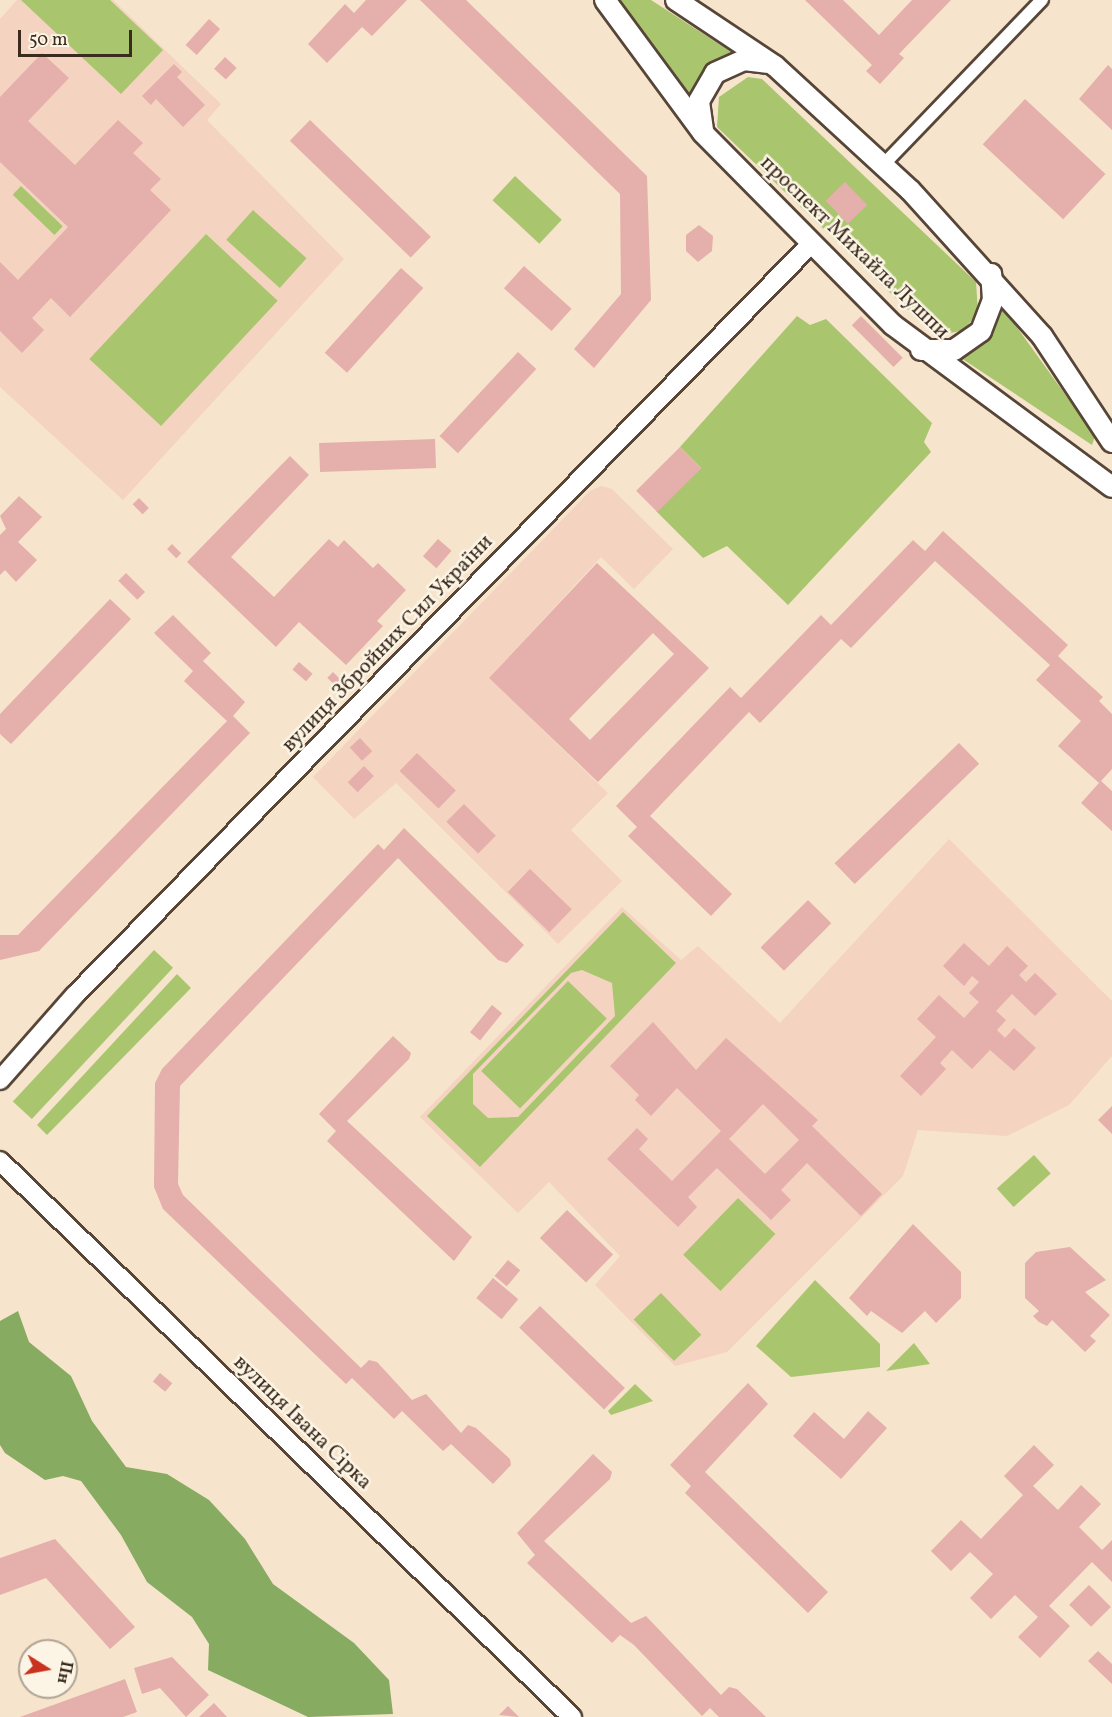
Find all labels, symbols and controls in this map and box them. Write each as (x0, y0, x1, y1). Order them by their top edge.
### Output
scale bar (21, 18, 135, 56)
text: 50 m (29, 28, 68, 53)
street label: проспект Михайла Лушпи (754, 151, 954, 345)
street label: вулиця Збройних Сил України (277, 530, 499, 758)
street label: вулиця Івана Сірка (228, 1350, 376, 1496)
north arrow (18, 1639, 78, 1699)
text: Пн (51, 1659, 77, 1685)

